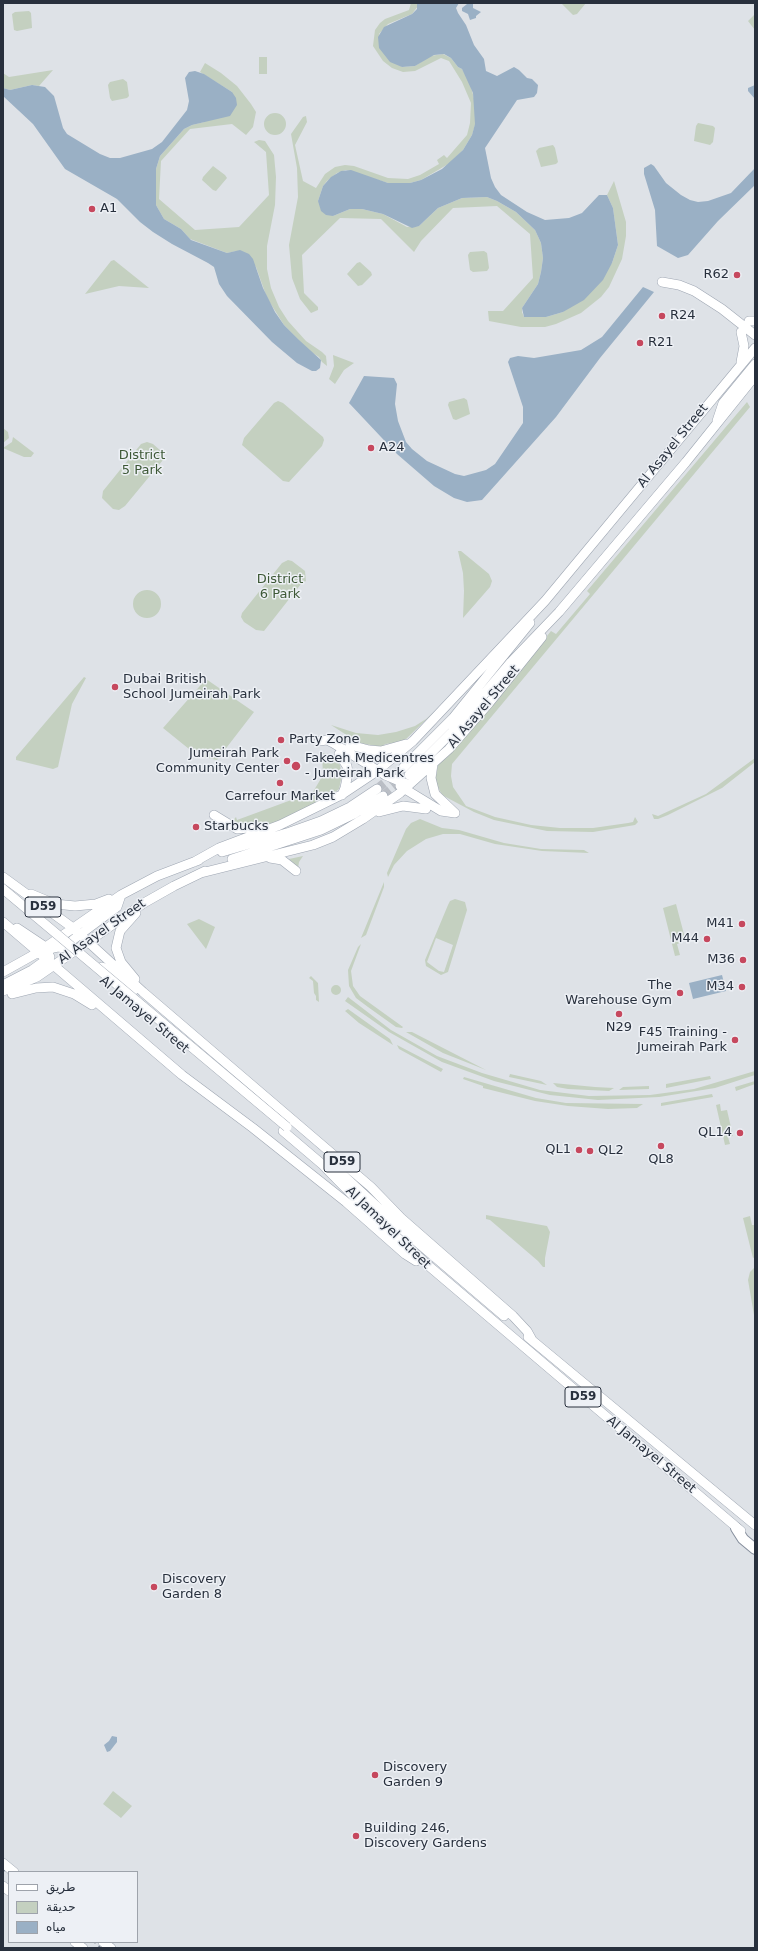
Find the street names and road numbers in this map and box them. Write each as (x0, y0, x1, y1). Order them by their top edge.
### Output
street label: Al Asayel Street (634, 401, 712, 491)
street label: Al Asayel Street (445, 662, 523, 752)
street label: Al Asayel Street (55, 896, 149, 968)
road number: D59 (25, 897, 61, 917)
street label: Al Jamayel Street (96, 973, 192, 1057)
road number: D59 (324, 1152, 360, 1172)
street label: Al Jamayel Street (342, 1183, 434, 1273)
road number: D59 (565, 1387, 601, 1407)
street label: Al Jamayel Street (603, 1413, 699, 1497)

